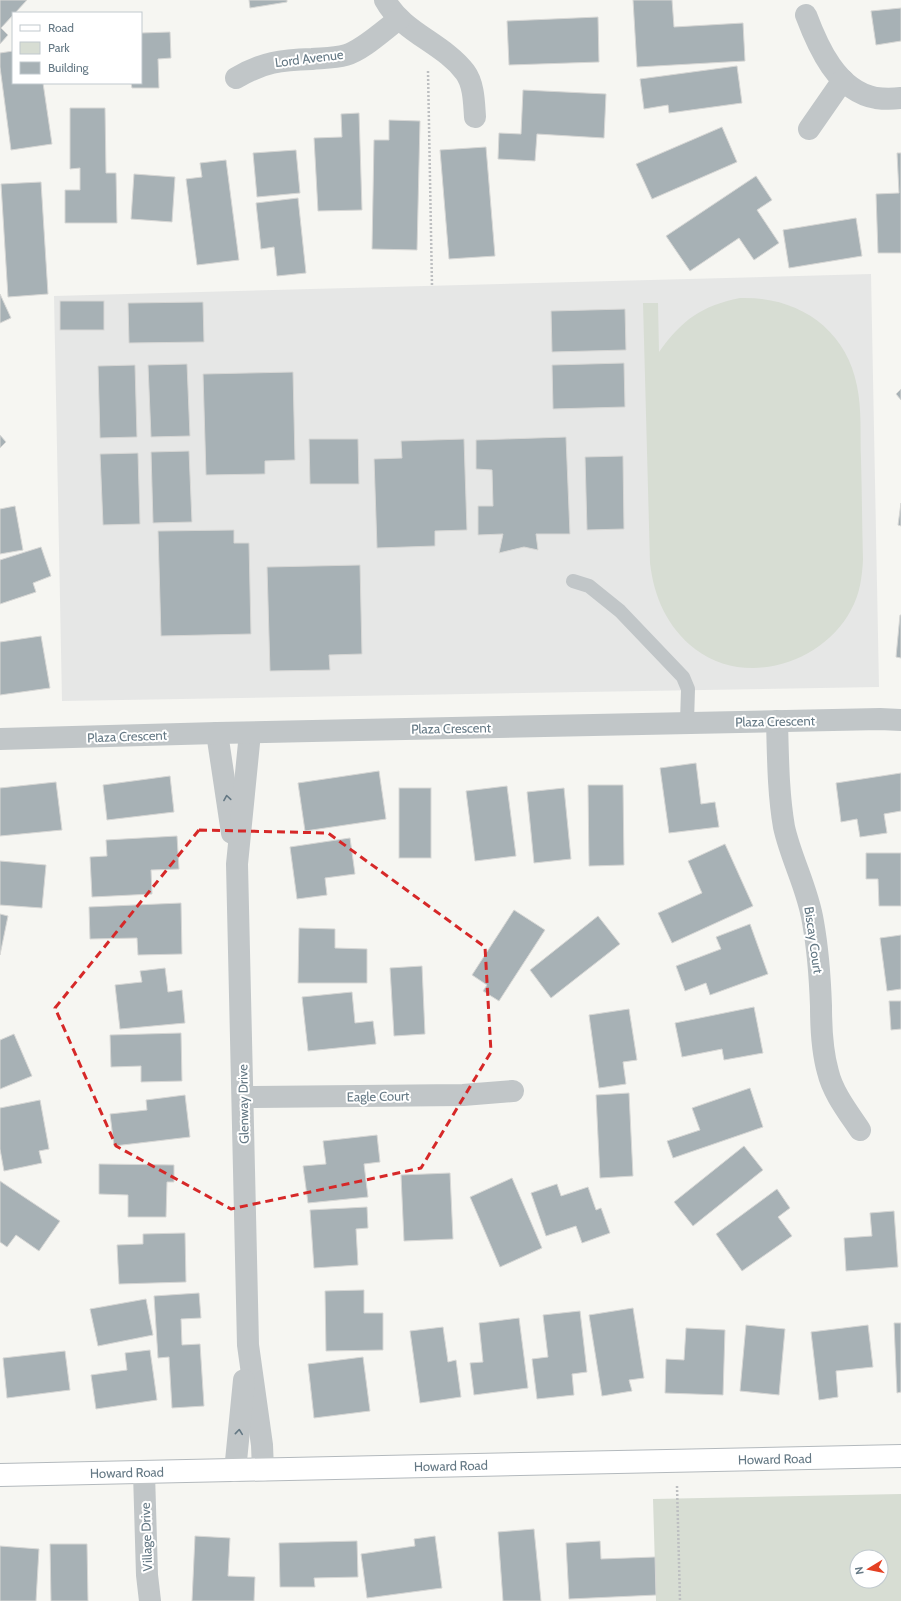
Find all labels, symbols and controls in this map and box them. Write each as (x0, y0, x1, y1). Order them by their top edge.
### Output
legend (12, 12, 142, 84)
text: Road (48, 20, 74, 35)
text: Park (48, 40, 70, 55)
street label: Lord Avenue (274, 46, 344, 70)
text: Building (48, 60, 90, 75)
street label: Plaza Crescent (735, 712, 816, 730)
street label: Plaza Crescent (411, 719, 492, 737)
street label: Plaza Crescent (87, 727, 168, 745)
one-way arrow (223, 795, 232, 801)
street label: Biscay Court (801, 905, 827, 975)
street label: Glenway Drive (234, 1064, 252, 1144)
street label: Eagle Court (346, 1087, 410, 1105)
one-way arrow (234, 1429, 243, 1435)
street label: Howard Road (738, 1450, 812, 1467)
street label: Howard Road (414, 1457, 488, 1474)
street label: Howard Road (90, 1464, 164, 1481)
street label: Village Drive (137, 1502, 155, 1572)
north arrow (849, 1549, 889, 1589)
text: N (852, 1566, 867, 1576)

